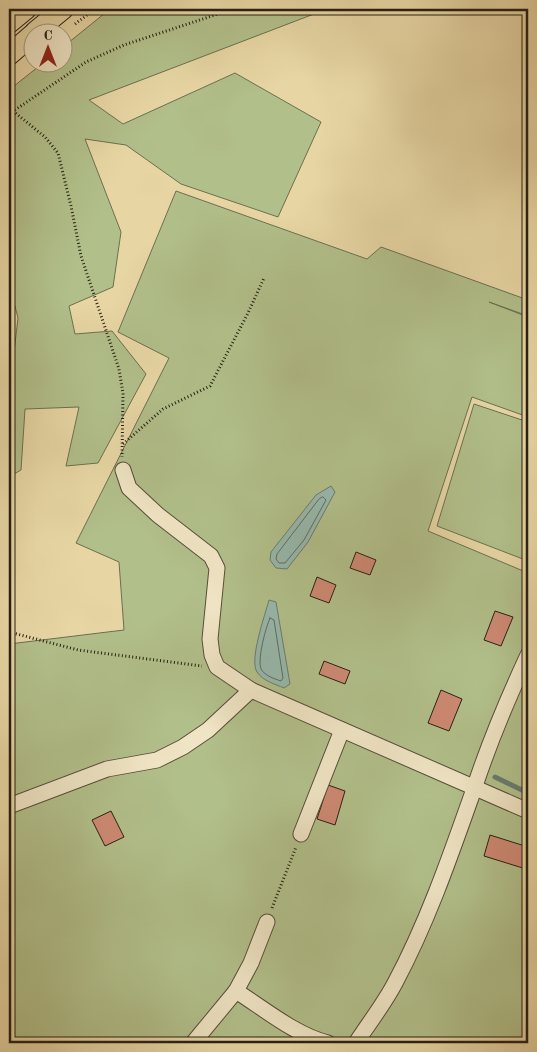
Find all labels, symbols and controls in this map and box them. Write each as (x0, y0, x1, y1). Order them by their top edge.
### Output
north arrow (22, 22, 72, 72)
text: С (43, 29, 53, 43)

